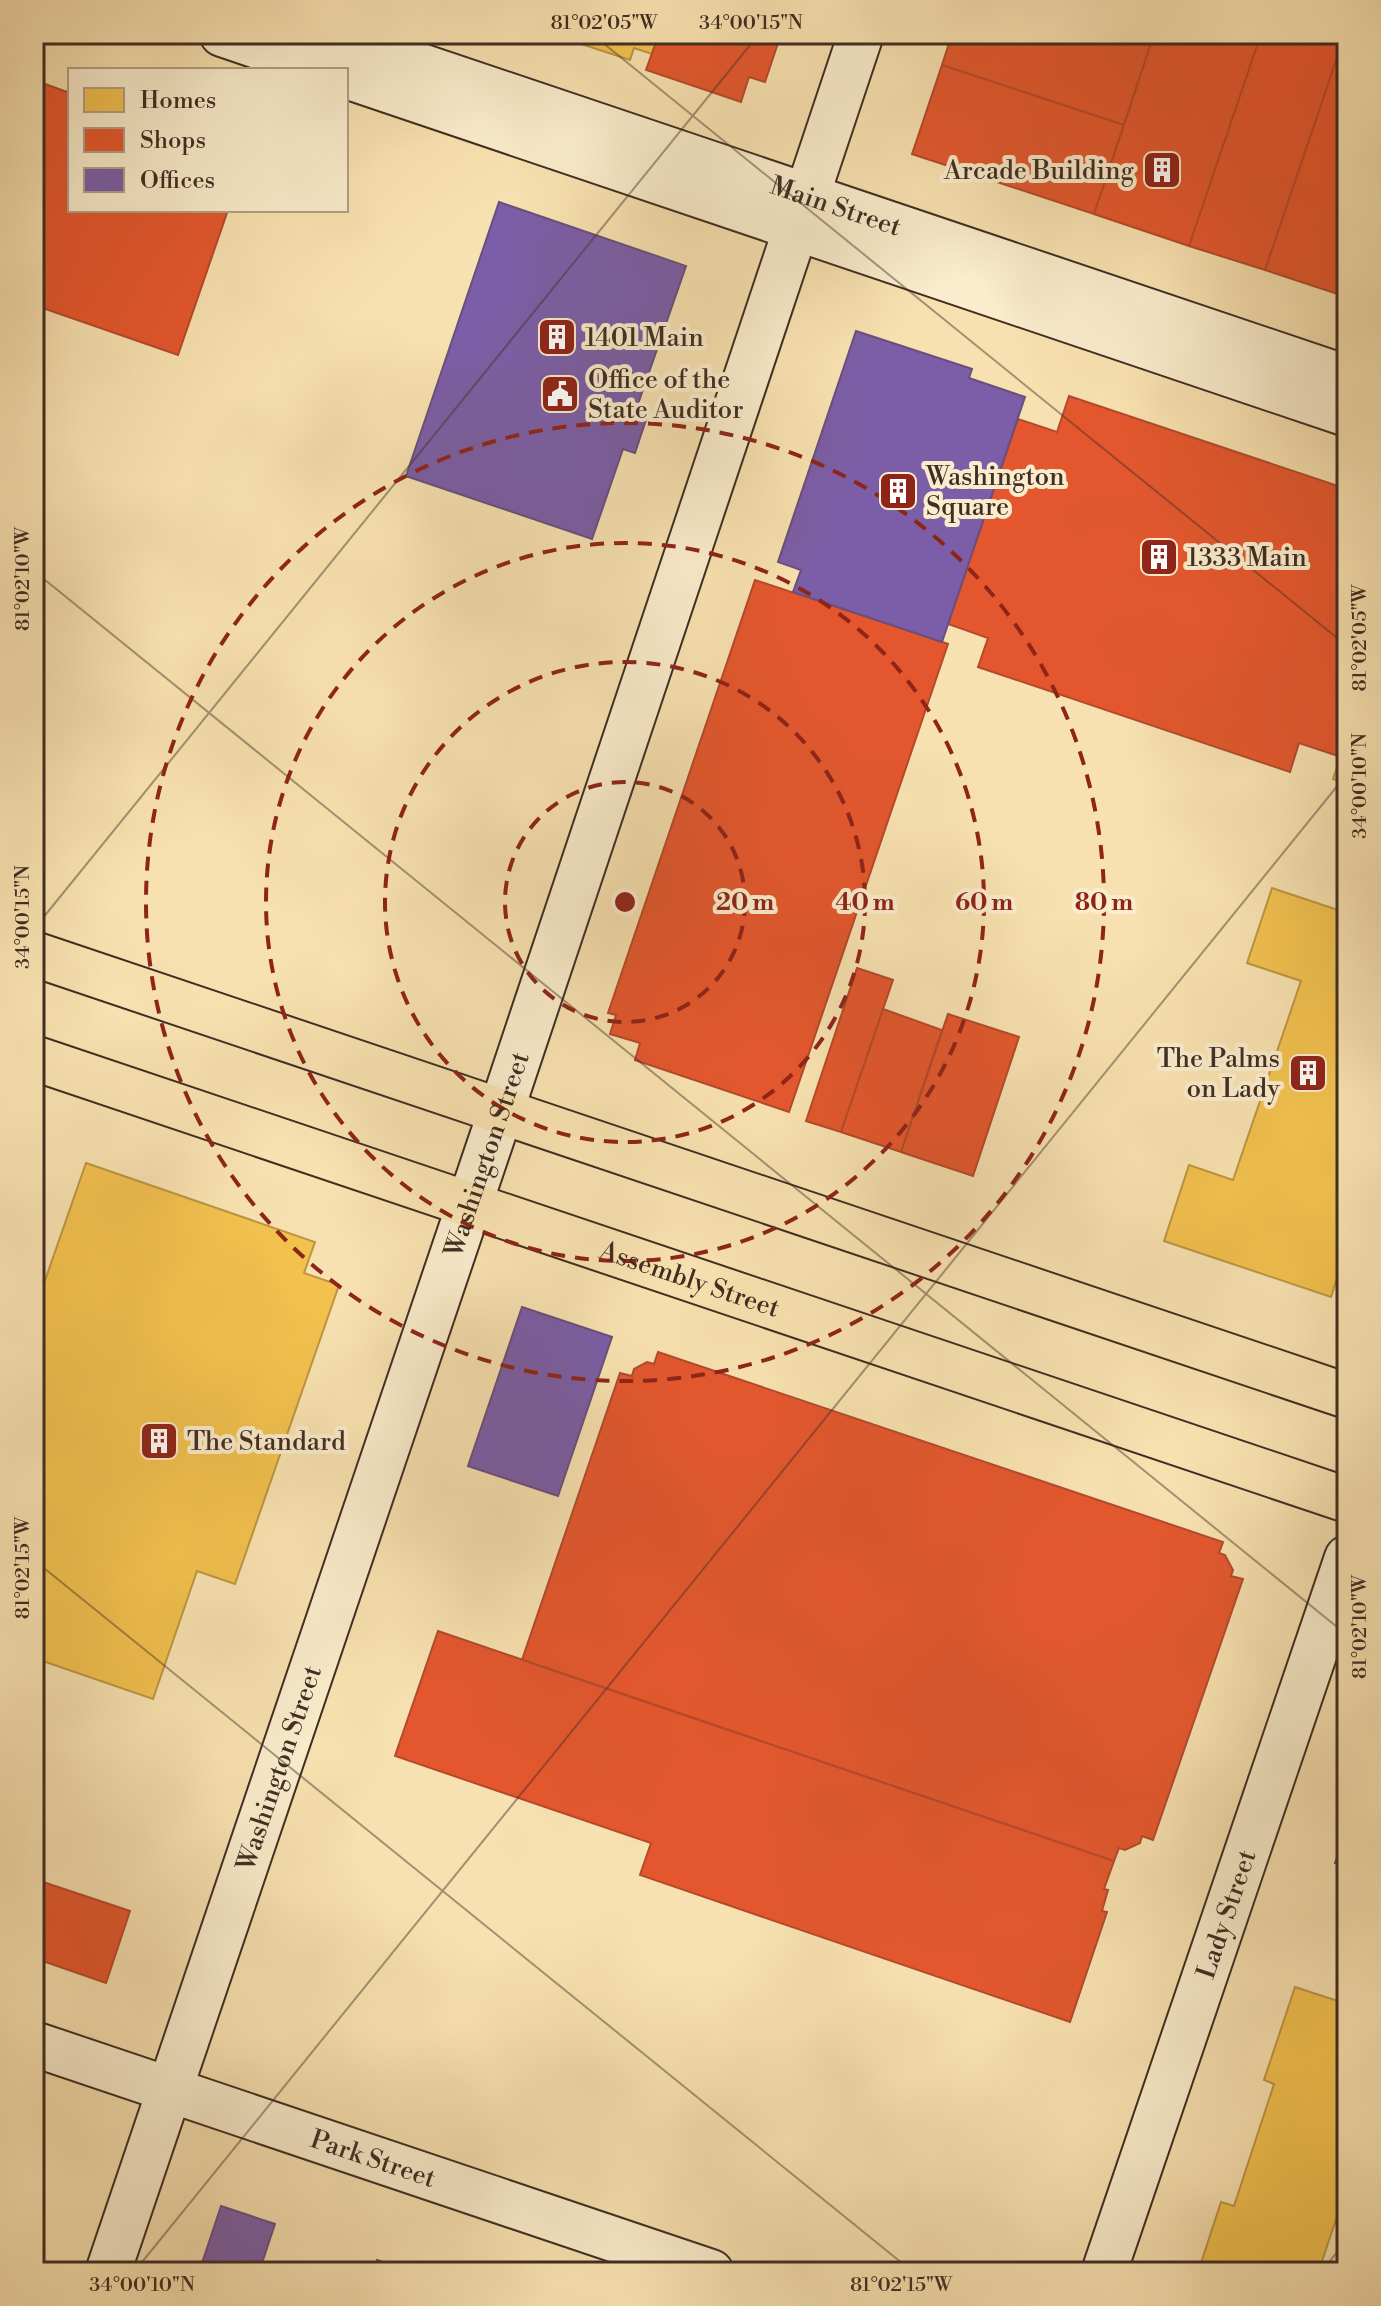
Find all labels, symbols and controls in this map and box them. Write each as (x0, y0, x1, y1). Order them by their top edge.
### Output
text: 81°02'05"W (551, 11, 658, 36)
text: 34°00'15"N (699, 11, 803, 36)
legend (68, 68, 348, 212)
text: Homes (140, 86, 216, 116)
text: Shops (140, 126, 206, 156)
building icon: Arcade Building (1141, 149, 1183, 191)
place label: Arcade Building (943, 155, 1135, 187)
text: Offices (140, 166, 215, 196)
street label: Main Street (766, 170, 905, 244)
building icon: 1401 Main (536, 316, 578, 358)
place label: 1401 Main (585, 322, 704, 354)
place label: Office of the State Auditor (588, 364, 743, 426)
public building icon: Office of the State Auditor (539, 373, 581, 415)
place label: Washington Square (925, 461, 1065, 523)
building icon: Washington Square (877, 470, 919, 512)
text: 81°02'10"W (11, 526, 36, 631)
building icon: 1333 Main (1138, 536, 1180, 578)
place label: 1333 Main (1187, 542, 1307, 574)
text: 81°02'05"W (1348, 584, 1373, 691)
text: 34°00'10"N (1348, 733, 1373, 839)
text: 34°00'15"N (11, 865, 36, 969)
centre of rings (611, 888, 639, 916)
text: 20 m (716, 888, 774, 918)
text: 40 m (835, 888, 895, 918)
text: 60 m (955, 888, 1013, 918)
text: 80 m (1075, 888, 1133, 918)
place label: The Palms on Lady (1157, 1043, 1280, 1105)
street label: Washington Street (437, 1048, 537, 1262)
building icon: The Palms on Lady (1287, 1052, 1329, 1094)
street label: Assembly Street (594, 1234, 784, 1325)
building icon: The Standard (138, 1420, 180, 1462)
place label: The Standard (187, 1426, 346, 1458)
text: 81°02'15"W (11, 1516, 36, 1619)
text: 81°02'10"W (1348, 1574, 1373, 1679)
street label: Washington Street (230, 1662, 329, 1876)
street label: Lady Street (1190, 1846, 1263, 1983)
street label: Park Street (306, 2123, 440, 2195)
text: 34°00'10"N (89, 2273, 195, 2298)
text: 81°02'15"W (850, 2273, 953, 2298)

